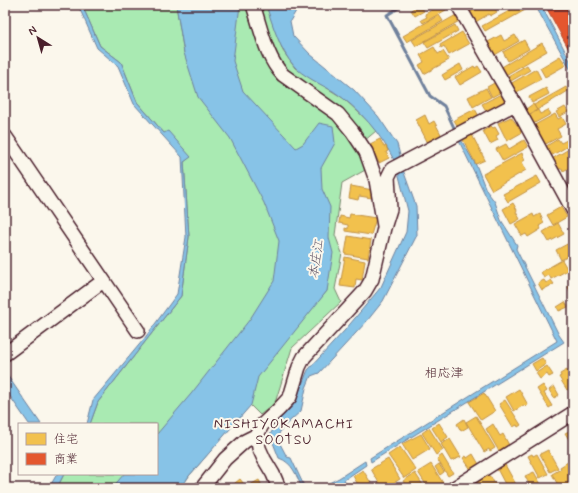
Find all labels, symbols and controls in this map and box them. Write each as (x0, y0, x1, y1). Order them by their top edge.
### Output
north arrow (18, 18, 58, 58)
text: N (25, 23, 40, 39)
water label: 本庄江 (305, 238, 328, 280)
district label: 相応津 (424, 365, 464, 382)
district label: NISHIYOKAMACHI SOOTSU (214, 415, 354, 449)
legend (18, 423, 158, 475)
text: 住宅 (54, 432, 78, 448)
text: 商業 (54, 452, 78, 468)

